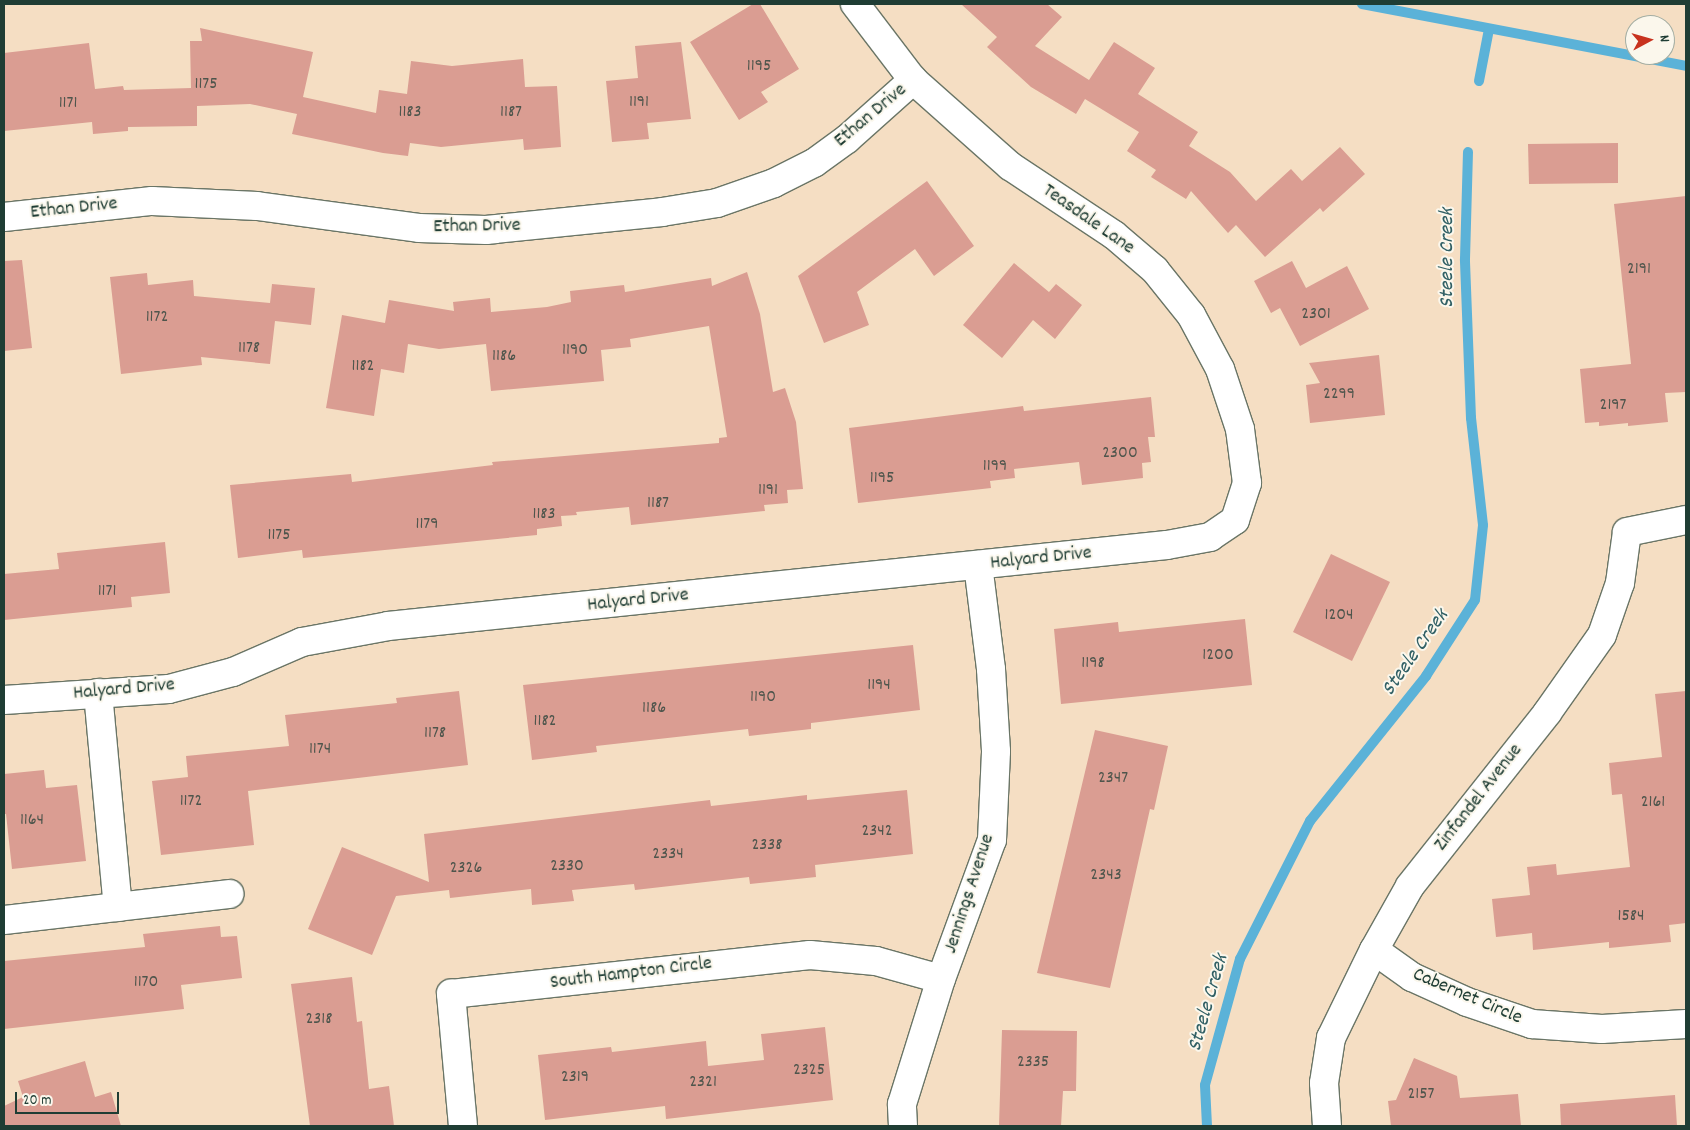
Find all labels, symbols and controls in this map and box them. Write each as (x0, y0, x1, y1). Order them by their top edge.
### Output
north arrow (1625, 15, 1675, 65)
text: N (1654, 34, 1674, 43)
house number: 1195 (747, 56, 771, 78)
house number: 1175 (194, 74, 218, 96)
street label: Ethan Drive (830, 79, 912, 153)
house number: 1191 (629, 92, 649, 114)
house number: 1171 (59, 93, 77, 115)
house number: 1183 (398, 102, 422, 124)
house number: 1187 (500, 102, 522, 124)
street label: Teasdale Lane (1037, 179, 1139, 261)
street label: Ethan Drive (29, 192, 119, 226)
water label: Steele Creek (1435, 208, 1461, 308)
street label: Ethan Drive (433, 214, 521, 240)
house number: 2191 (1627, 259, 1651, 281)
house number: 2301 (1301, 304, 1331, 326)
house number: 1172 (146, 307, 168, 329)
house number: 1178 (238, 338, 260, 360)
house number: 1190 (562, 340, 588, 362)
house number: 1186 (492, 346, 516, 368)
house number: 1182 (352, 356, 374, 378)
house number: 2299 (1323, 384, 1355, 406)
house number: 2197 (1600, 395, 1626, 417)
house number: 2300 (1102, 443, 1138, 465)
house number: 1199 (983, 456, 1007, 478)
house number: 1195 (870, 468, 894, 490)
house number: 1191 (758, 480, 778, 502)
house number: 1187 (647, 493, 669, 515)
house number: 1183 (532, 504, 556, 526)
house number: 1179 (415, 514, 439, 536)
house number: 1175 (267, 525, 291, 547)
street label: Halyard Drive (989, 542, 1093, 576)
house number: 1171 (98, 581, 116, 603)
street label: Halyard Drive (586, 584, 690, 618)
house number: 1204 (1324, 605, 1354, 627)
water label: Steele Creek (1377, 605, 1455, 701)
house number: 1200 (1202, 645, 1234, 667)
house number: 1198 (1081, 653, 1105, 675)
street label: Halyard Drive (72, 674, 176, 706)
house number: 1194 (867, 675, 891, 697)
house number: 1190 (750, 687, 776, 709)
house number: 1186 (642, 698, 666, 720)
house number: 1182 (534, 711, 556, 733)
house number: 1178 (424, 723, 446, 745)
house number: 1174 (309, 739, 331, 761)
street label: Zinfandel Avenue (1430, 740, 1528, 856)
house number: 2347 (1098, 768, 1128, 790)
house number: 1172 (180, 791, 202, 813)
house number: 2161 (1641, 792, 1665, 814)
house number: 1164 (20, 810, 44, 832)
house number: 2342 (861, 821, 893, 843)
street label: Jennings Avenue (939, 831, 1001, 957)
house number: 2338 (751, 835, 783, 857)
house number: 2334 (652, 844, 684, 866)
house number: 2330 (550, 856, 584, 878)
house number: 2326 (450, 858, 482, 880)
house number: 2343 (1090, 865, 1122, 887)
house number: 1584 (1618, 906, 1644, 928)
street label: South Hampton Circle (549, 952, 713, 996)
water label: Steele Creek (1183, 952, 1235, 1054)
street label: Cabernet Circle (1409, 963, 1525, 1031)
house number: 1170 (134, 972, 158, 994)
house number: 2318 (305, 1009, 333, 1031)
house number: 2335 (1017, 1052, 1049, 1074)
house number: 2325 (793, 1060, 825, 1082)
house number: 2319 (561, 1067, 589, 1089)
house number: 2321 (689, 1072, 717, 1094)
scale bar (18, 1082, 121, 1114)
house number: 2157 (1407, 1084, 1435, 1106)
text: 20 m (23, 1090, 51, 1112)

